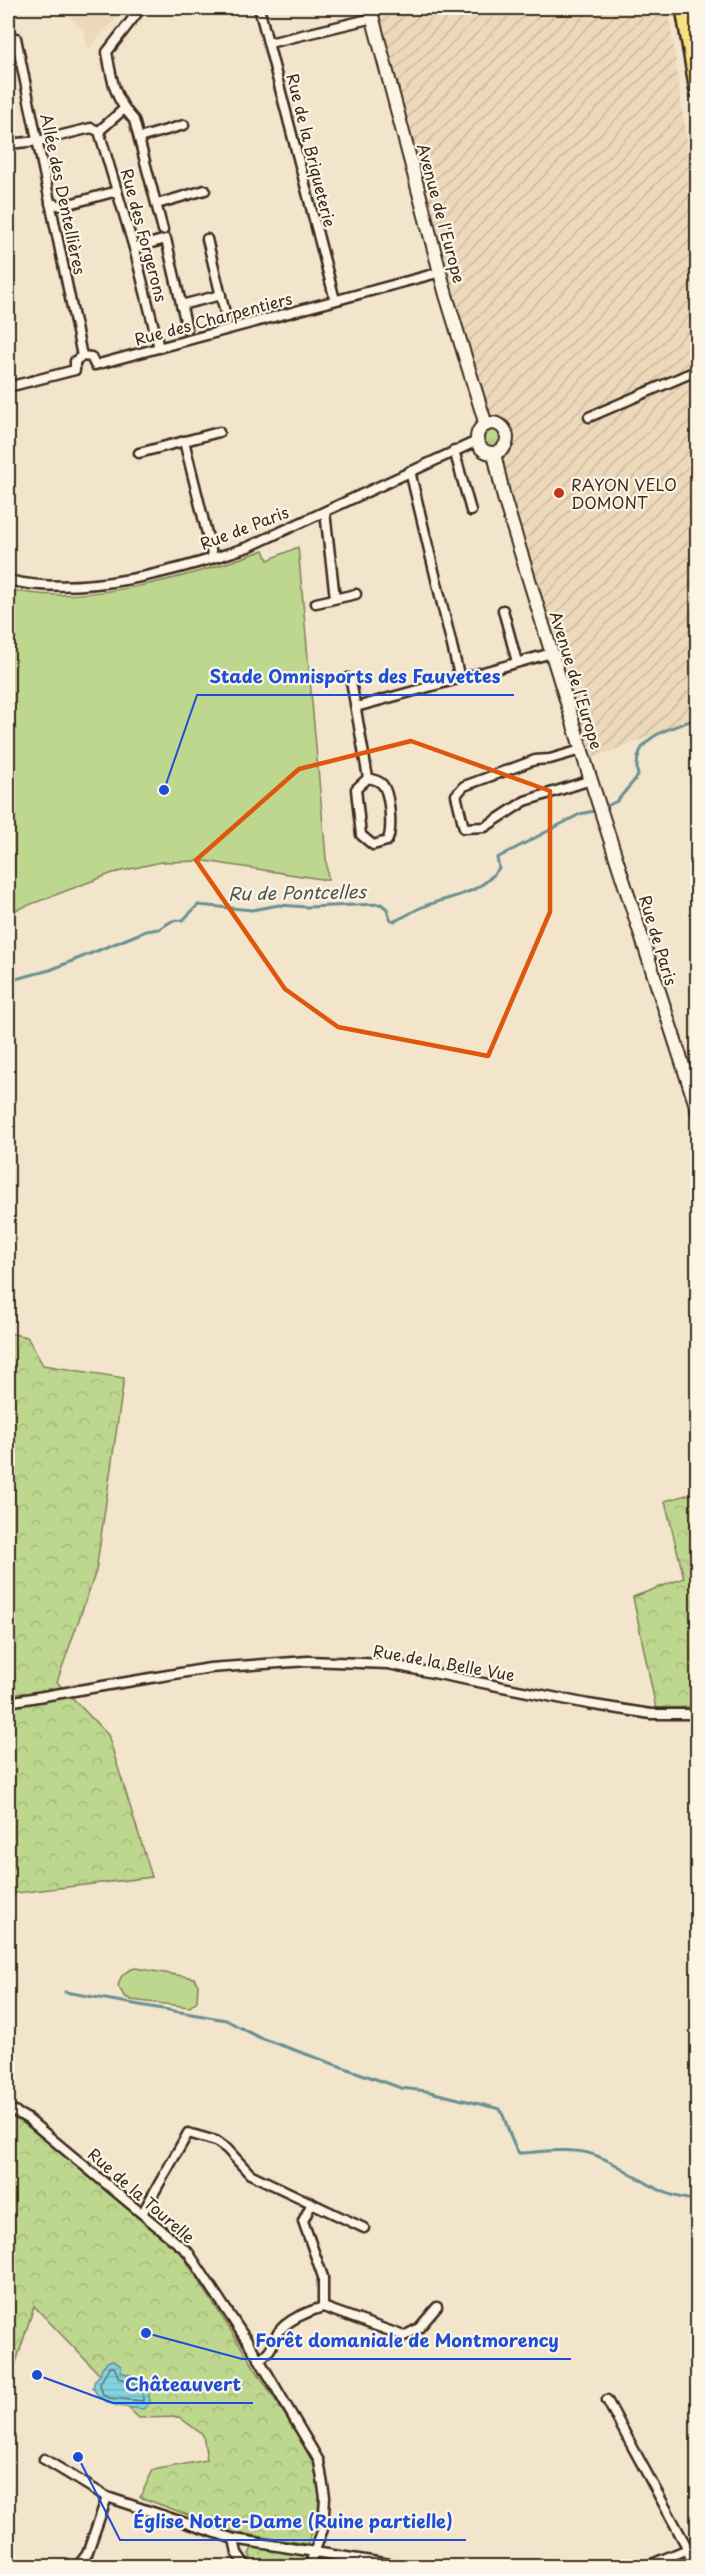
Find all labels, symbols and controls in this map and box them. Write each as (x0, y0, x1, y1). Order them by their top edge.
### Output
street label: Rue de la Briqueterie (281, 71, 343, 229)
street label: Allée des Dentellières (35, 111, 93, 277)
street label: Avenue de l'Europe (412, 141, 472, 285)
street label: Rue des Forgerons (116, 166, 174, 304)
street label: Rue des Charpentiers (131, 285, 295, 351)
place label: RAYON VELO DOMONT (571, 472, 677, 514)
marker: RAYON VELO DOMONT (552, 486, 566, 500)
street label: Rue de Paris (196, 499, 292, 555)
street label: Avenue de l'Europe (545, 608, 609, 752)
callout: Stade Omnisports des Fauvettes (197, 659, 514, 695)
text: Stade Omnisports des Fauvettes (209, 662, 501, 689)
water label: Ru de Pontcelles (228, 877, 368, 907)
street label: Rue de Paris (634, 892, 684, 988)
street label: Rue de la Belle Vue (371, 1638, 517, 1686)
street label: Rue de la Tourelle (83, 2142, 201, 2248)
callout: Forêt domaniale de Montmorency (242, 2323, 571, 2359)
text: Forêt domaniale de Montmorency (255, 2326, 559, 2353)
callout: Châteauvert (113, 2367, 253, 2403)
text: Châteauvert (125, 2370, 241, 2397)
callout: Église Notre-Dame (Ruine partielle) (120, 2504, 466, 2540)
text: Église Notre-Dame (Ruine partielle) (133, 2507, 453, 2534)

